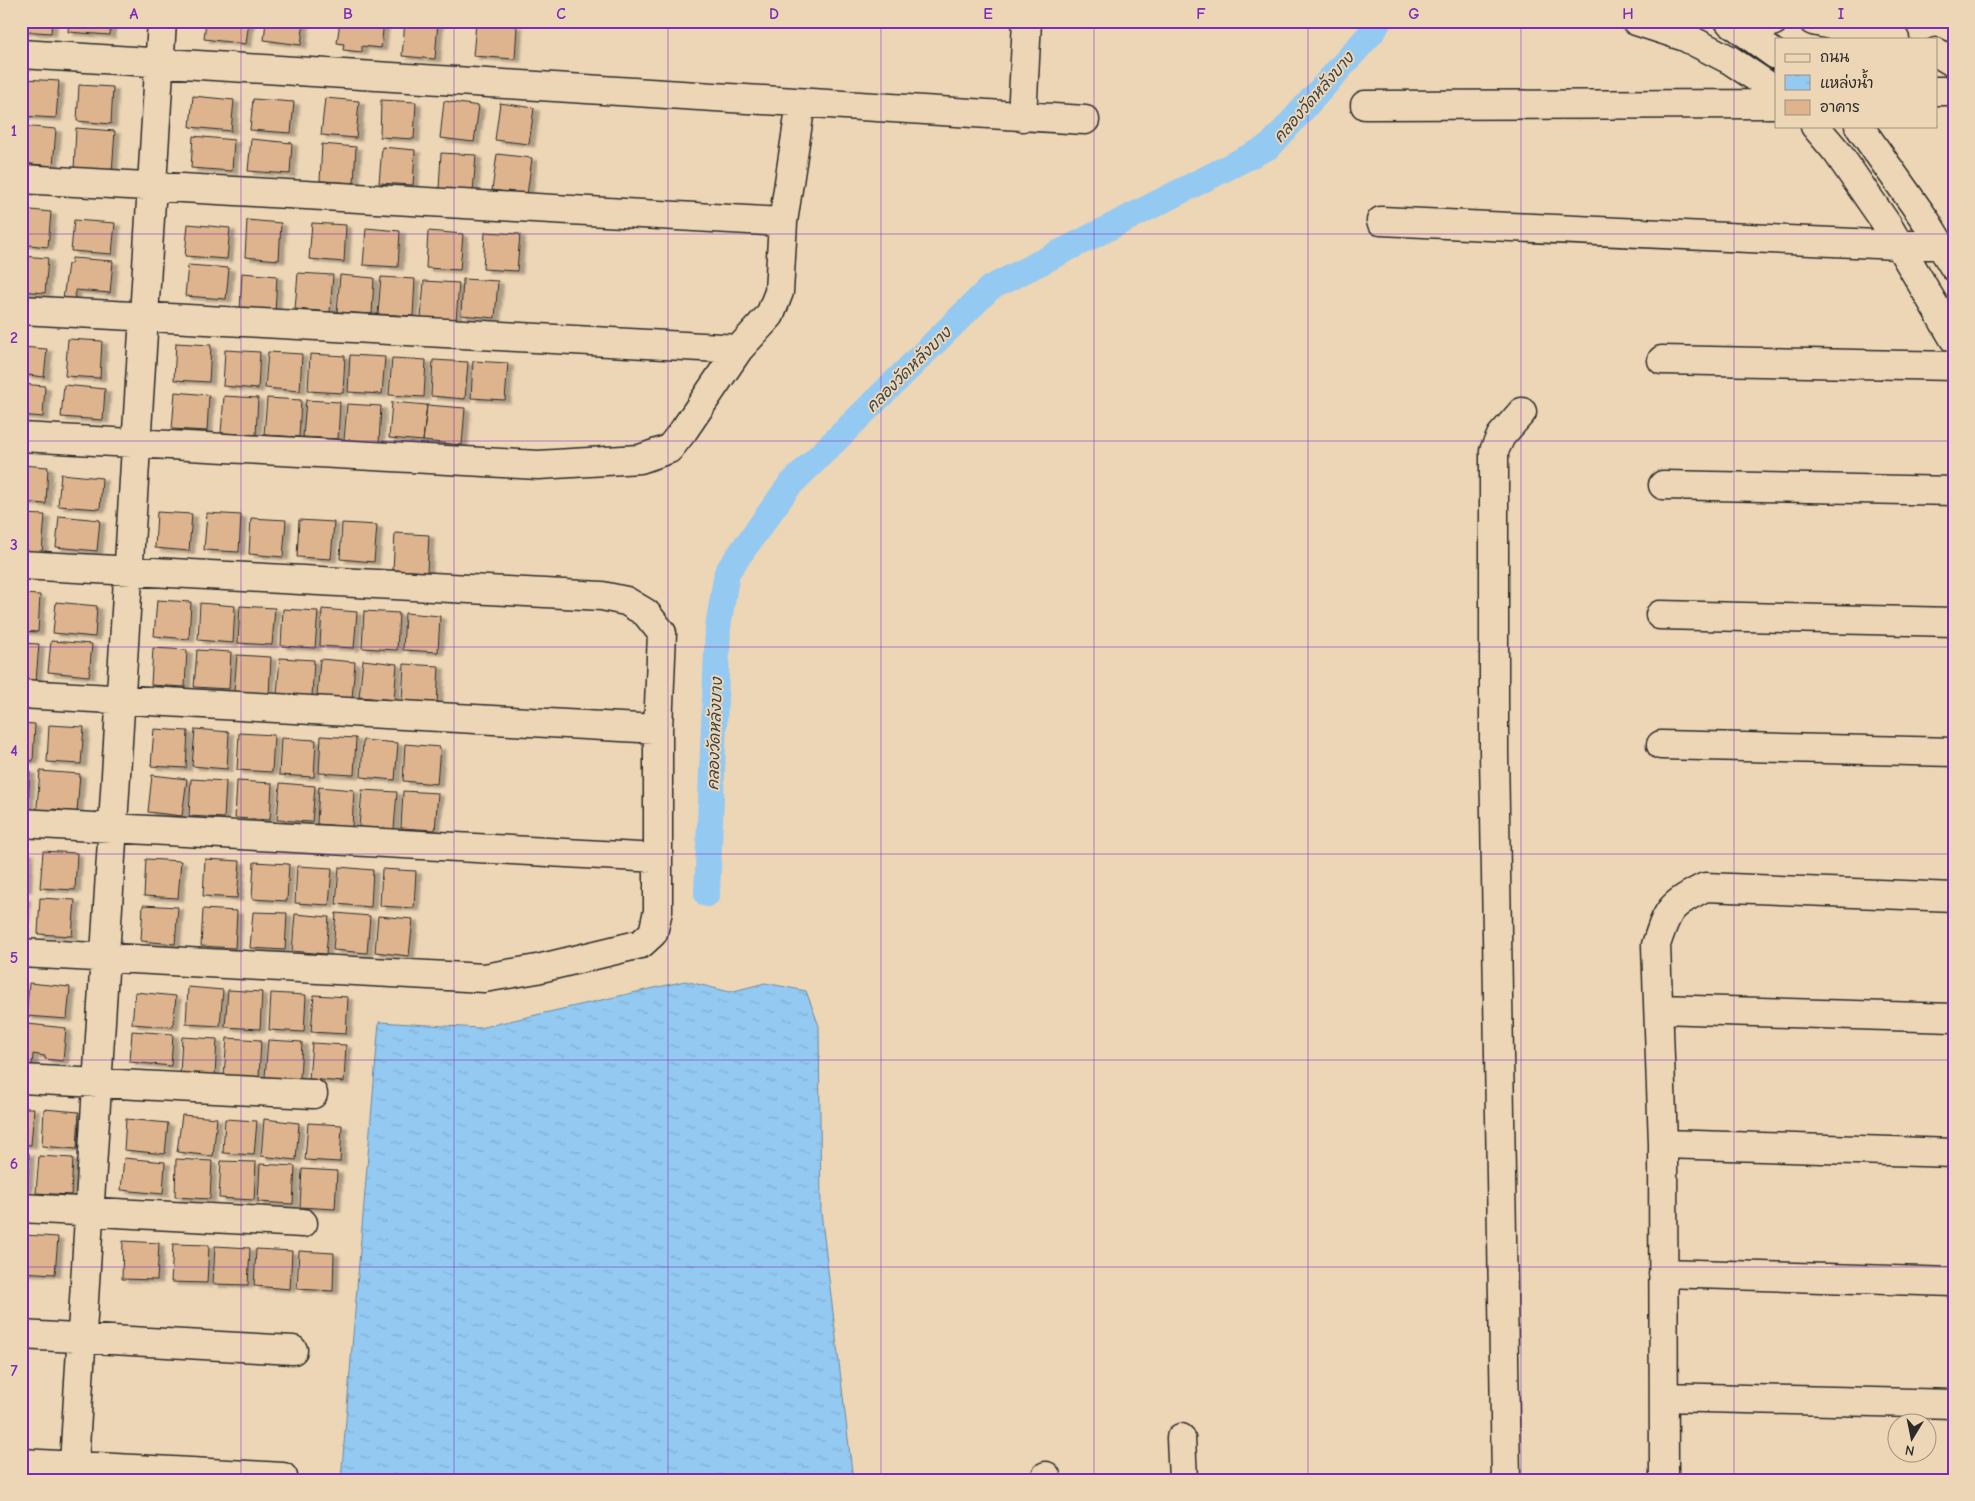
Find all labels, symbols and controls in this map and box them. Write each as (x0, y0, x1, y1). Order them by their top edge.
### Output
text: A (130, 5, 139, 23)
text: B (343, 5, 353, 23)
text: C (556, 5, 566, 23)
text: D (769, 5, 779, 23)
text: E (983, 5, 993, 23)
text: F (1196, 5, 1206, 23)
text: G (1408, 5, 1420, 23)
text: H (1622, 5, 1634, 23)
text: I (1838, 5, 1844, 23)
legend (1775, 38, 1938, 128)
water label: คลองวัดหลังบาง (1269, 47, 1359, 146)
text: ถนน (1820, 48, 1849, 66)
text: แหล่งน้ำ (1820, 69, 1874, 92)
text: อาคาร (1820, 98, 1860, 116)
text: 1 (11, 122, 17, 140)
water label: คลองวัดหลังบาง (862, 322, 956, 416)
text: 2 (10, 329, 18, 347)
text: 3 (10, 536, 18, 554)
water label: คลองวัดหลังบาง (703, 676, 726, 791)
text: 4 (10, 742, 18, 760)
text: 5 (10, 949, 18, 967)
text: 6 (10, 1155, 18, 1173)
text: 7 (10, 1362, 18, 1380)
north arrow (1888, 1414, 1938, 1464)
text: N (1904, 1441, 1916, 1459)

